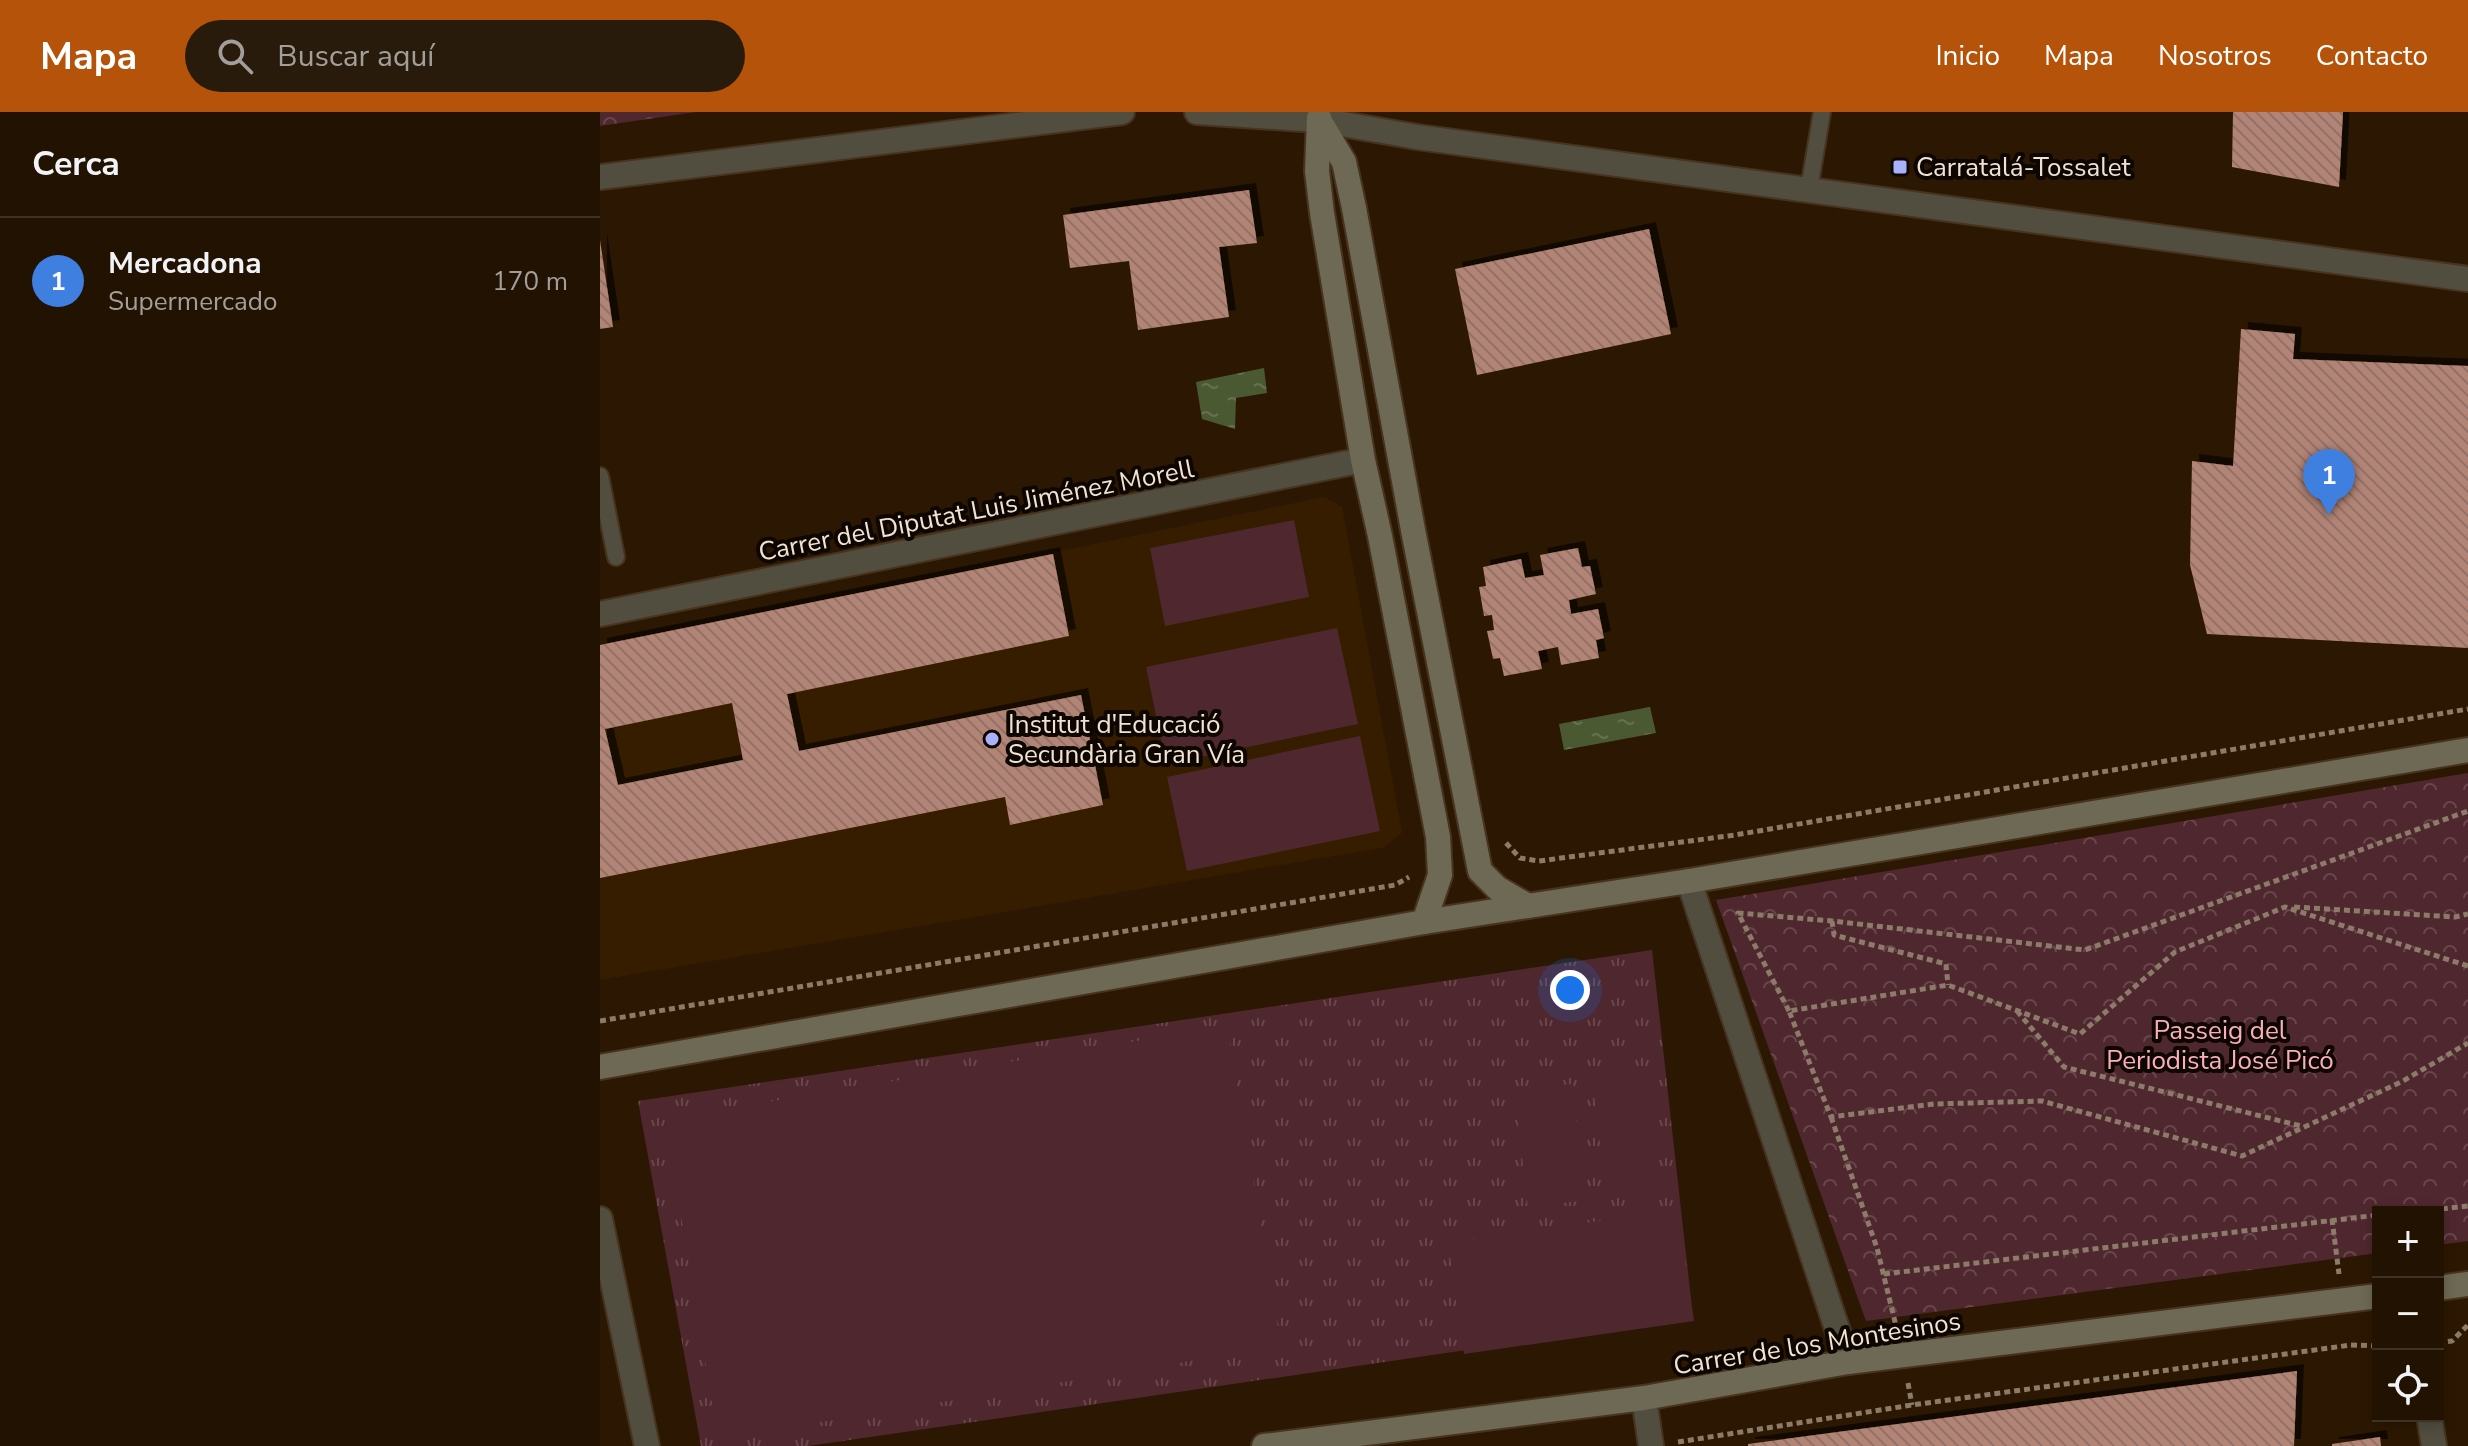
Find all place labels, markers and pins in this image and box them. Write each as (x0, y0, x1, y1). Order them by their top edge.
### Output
place label: Carratalá-Tossalet (1916, 150, 2132, 185)
marker: Carratalá-Tossalet (1891, 158, 1909, 176)
pin: 1 (2303, 449, 2355, 515)
place label: Institut d'Educació Secundària Gran Vía (1008, 707, 1245, 772)
marker: Institut d'Educació Secundària Gran Vía (983, 730, 1001, 748)

